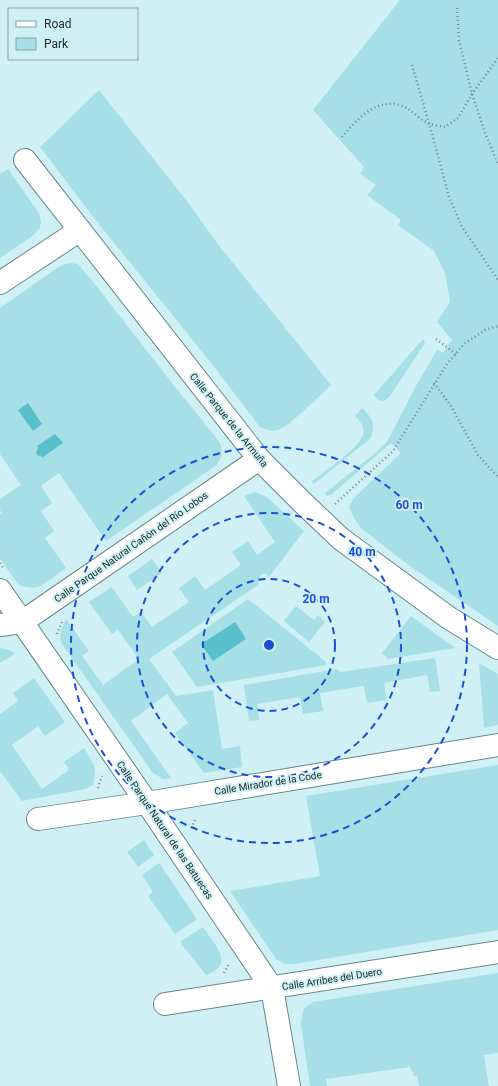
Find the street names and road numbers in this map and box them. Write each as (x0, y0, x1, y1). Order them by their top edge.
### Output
street label: Calle Parque de la Armuña (188, 371, 270, 469)
street label: Calle Parque Natural Cañón del Río Lobos (52, 489, 210, 605)
street label: Calle Parque Natural de las Batuecas (115, 759, 215, 901)
street label: Calle Mirador de la Code (214, 769, 322, 797)
street label: Calle Arribes del Duero (281, 966, 383, 992)

